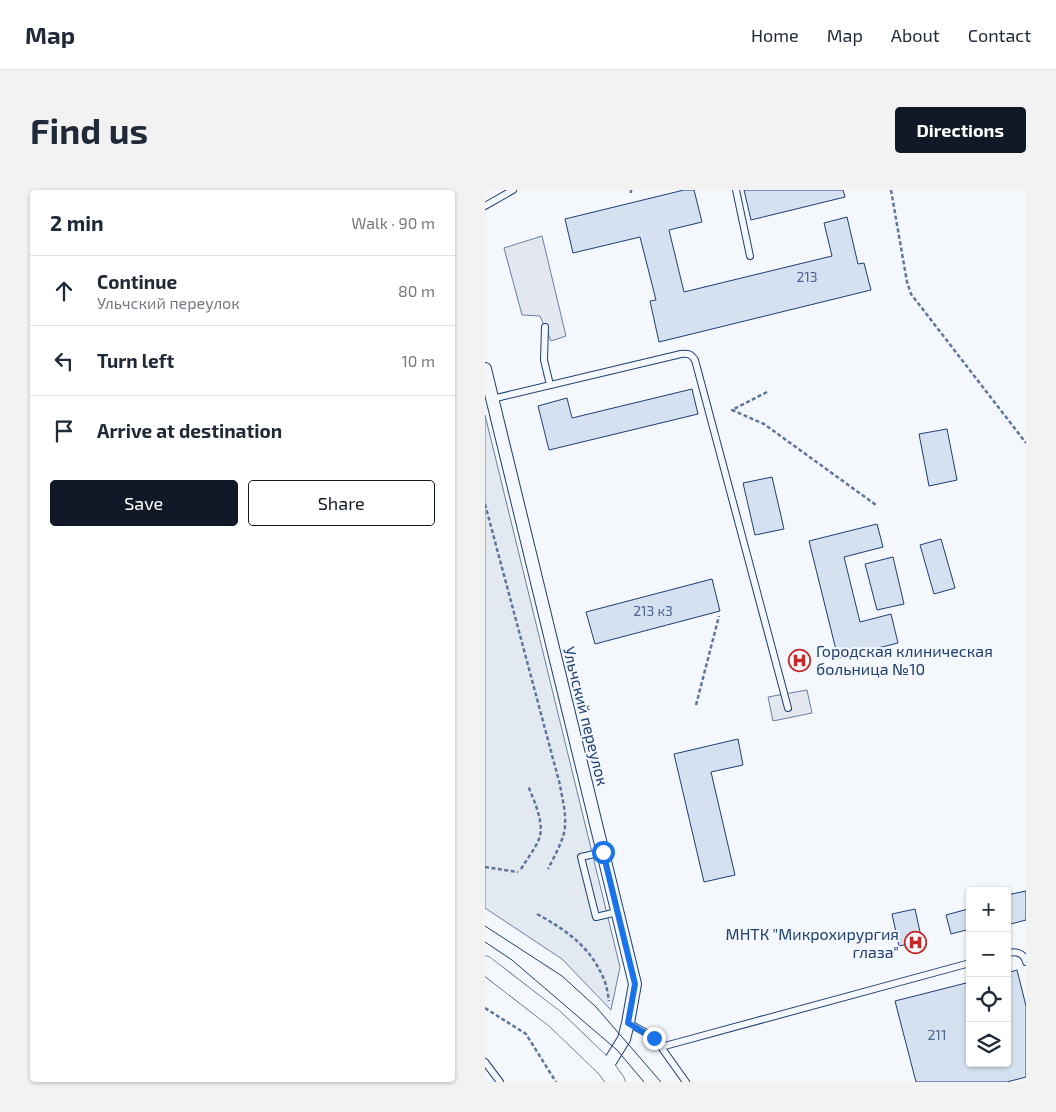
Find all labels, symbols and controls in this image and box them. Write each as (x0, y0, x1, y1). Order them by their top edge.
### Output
text: Map (25, 20, 75, 49)
text: Home (751, 24, 799, 46)
text: Map (827, 24, 863, 46)
text: About (891, 24, 940, 46)
text: Contact (968, 24, 1031, 46)
button: Directions (895, 107, 1026, 153)
text: Find us (30, 109, 148, 151)
text: 2 min (50, 210, 104, 235)
text: Walk · 90 m (351, 213, 435, 232)
house number: 213 (796, 268, 818, 285)
text: Continue (97, 270, 177, 293)
icon: ahead (50, 277, 78, 305)
text: 80 m (398, 281, 435, 300)
text: Ульчский переулок (97, 293, 240, 312)
icon: left (50, 347, 78, 375)
text: Turn left (97, 349, 174, 372)
text: 10 m (401, 351, 435, 370)
icon: arrive (50, 417, 78, 445)
text: Arrive at destination (97, 419, 282, 442)
button: Save (50, 480, 238, 526)
button: Share (248, 480, 435, 526)
house number: 213 к3 (633, 602, 673, 619)
place label: Городская клиническая больница №10 (816, 641, 993, 678)
street label: Ульчский переулок (559, 644, 613, 788)
hospital icon: Городская клиническая больница №10 (788, 648, 812, 672)
route start (592, 841, 615, 864)
map controls (966, 887, 1011, 1067)
button: + (966, 887, 1011, 932)
place label: МНТК "Микрохирургия глаза" (726, 924, 899, 961)
hospital icon: МНТК "Микрохирургия глаза" (903, 931, 927, 955)
button: − (966, 932, 1011, 977)
button: locate (966, 977, 1011, 1022)
button: layers (966, 1022, 1011, 1067)
house number: 211 (927, 1026, 947, 1043)
route end (643, 1027, 666, 1050)

